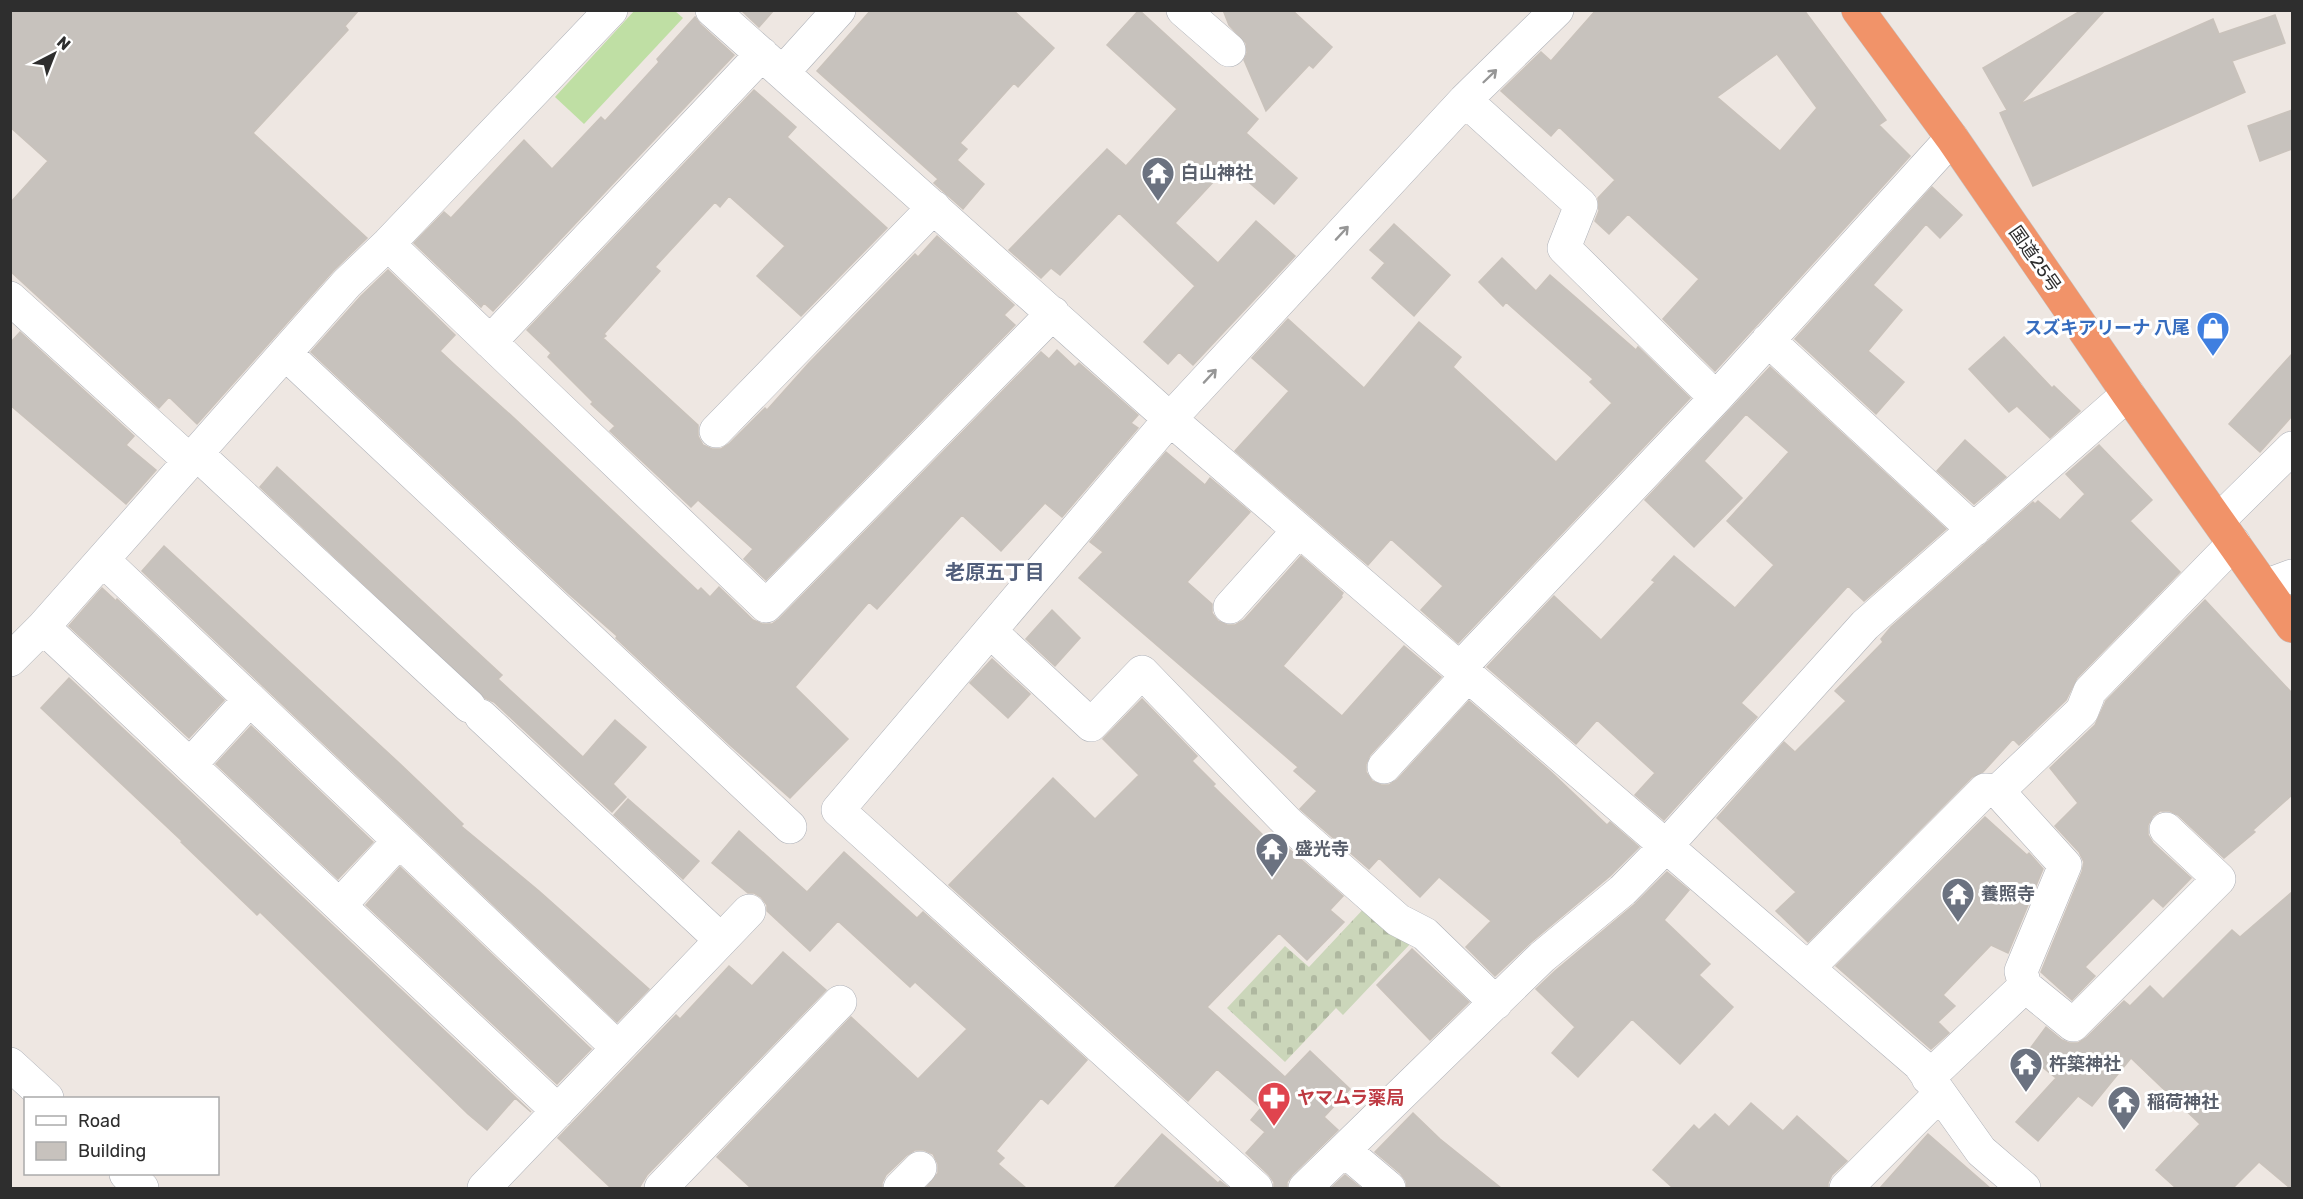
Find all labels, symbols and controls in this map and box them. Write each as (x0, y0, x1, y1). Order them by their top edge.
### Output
north arrow (24, 24, 84, 84)
text: N (53, 32, 74, 54)
one-way arrow (1483, 68, 1498, 83)
temple icon: 白山神社 (1140, 155, 1176, 202)
place label: 白山神社 (1181, 162, 1253, 184)
street label: 国道25号 (2004, 222, 2066, 296)
one-way arrow (1335, 226, 1349, 241)
shop icon: スズキアリーナ 八尾 (2195, 310, 2231, 357)
place label: スズキアリーナ 八尾 (2024, 317, 2190, 339)
one-way arrow (1202, 368, 1217, 383)
district label: 老原五丁目 (945, 560, 1045, 584)
temple icon: 盛光寺 (1254, 831, 1290, 878)
place label: 盛光寺 (1295, 838, 1349, 860)
temple icon: 養照寺 (1940, 876, 1976, 923)
place label: 養照寺 (1981, 883, 2035, 905)
temple icon: 杵築神社 (2008, 1046, 2044, 1093)
place label: 杵築神社 (2049, 1053, 2121, 1075)
pharmacy icon: ヤマムラ薬局 (1256, 1080, 1292, 1127)
temple icon: 稲荷神社 (2106, 1084, 2142, 1131)
place label: ヤマムラ薬局 (1297, 1087, 1404, 1109)
place label: 稲荷神社 (2147, 1091, 2219, 1113)
legend (24, 1097, 219, 1175)
text: Road (78, 1110, 121, 1132)
text: Building (78, 1140, 146, 1162)

